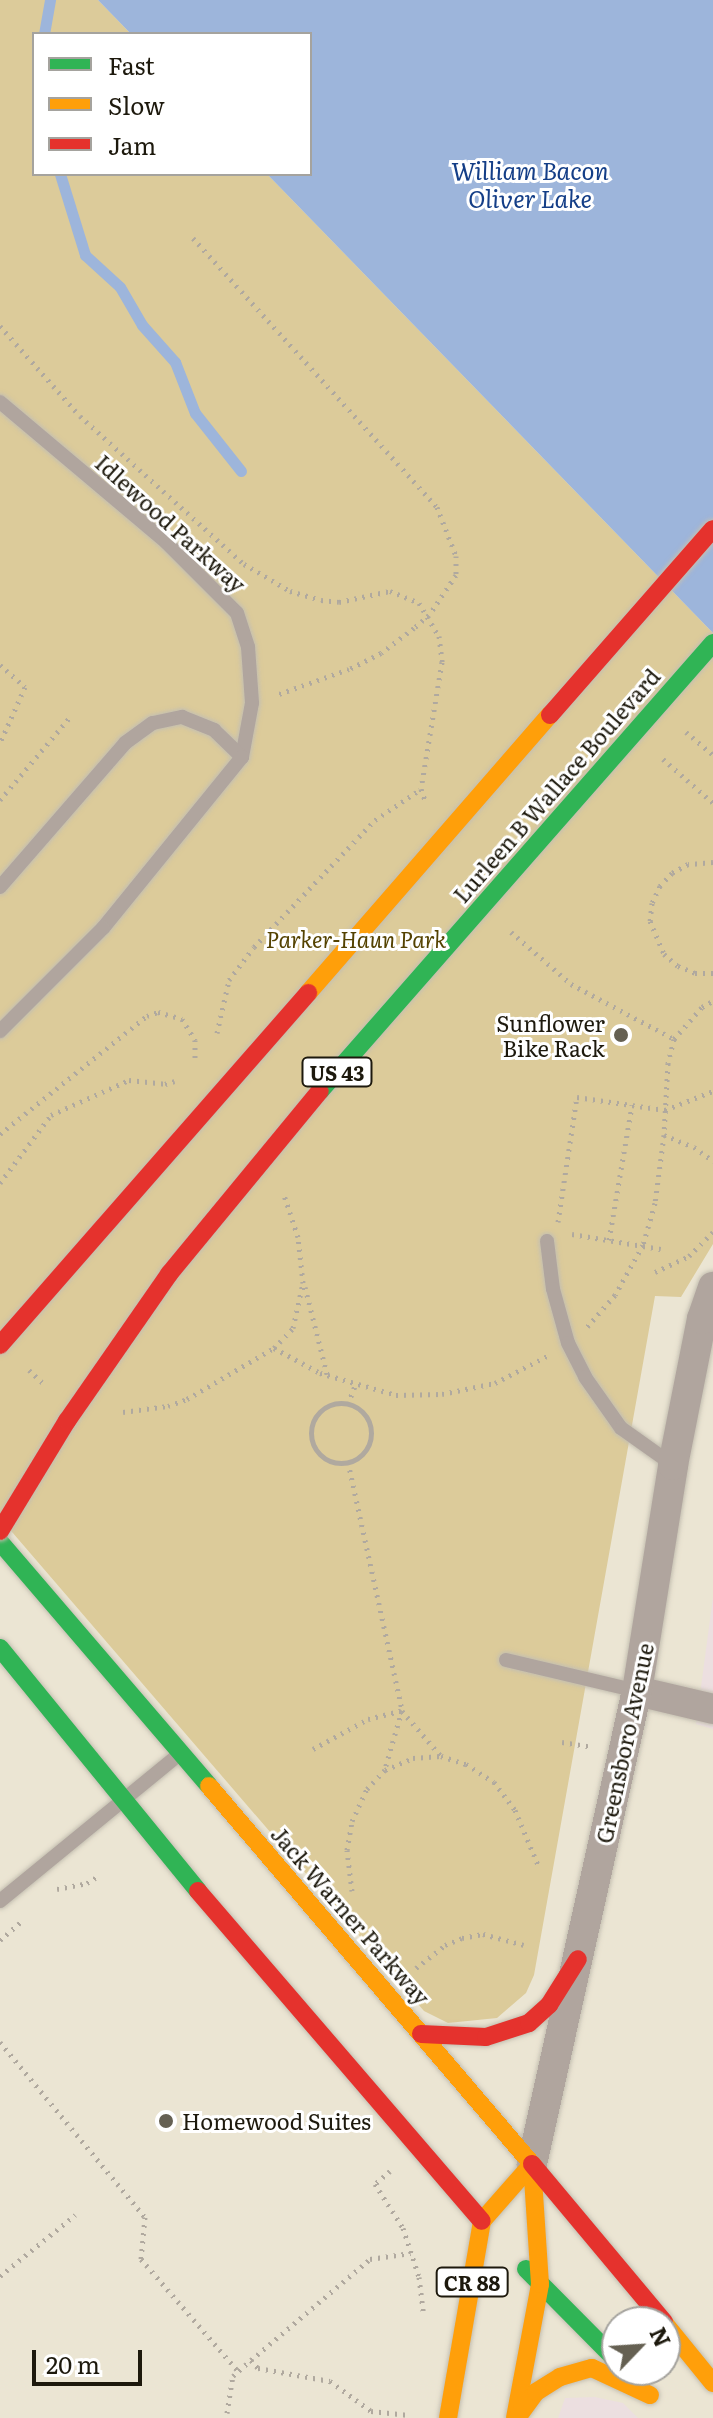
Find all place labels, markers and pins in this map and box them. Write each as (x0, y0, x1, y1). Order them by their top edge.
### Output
place label: Sunflower Bike Rack (496, 1009, 605, 1060)
marker: Sunflower Bike Rack (612, 1026, 630, 1044)
place label: Homewood Suites (182, 2108, 371, 2134)
marker: Homewood Suites (157, 2112, 175, 2130)

